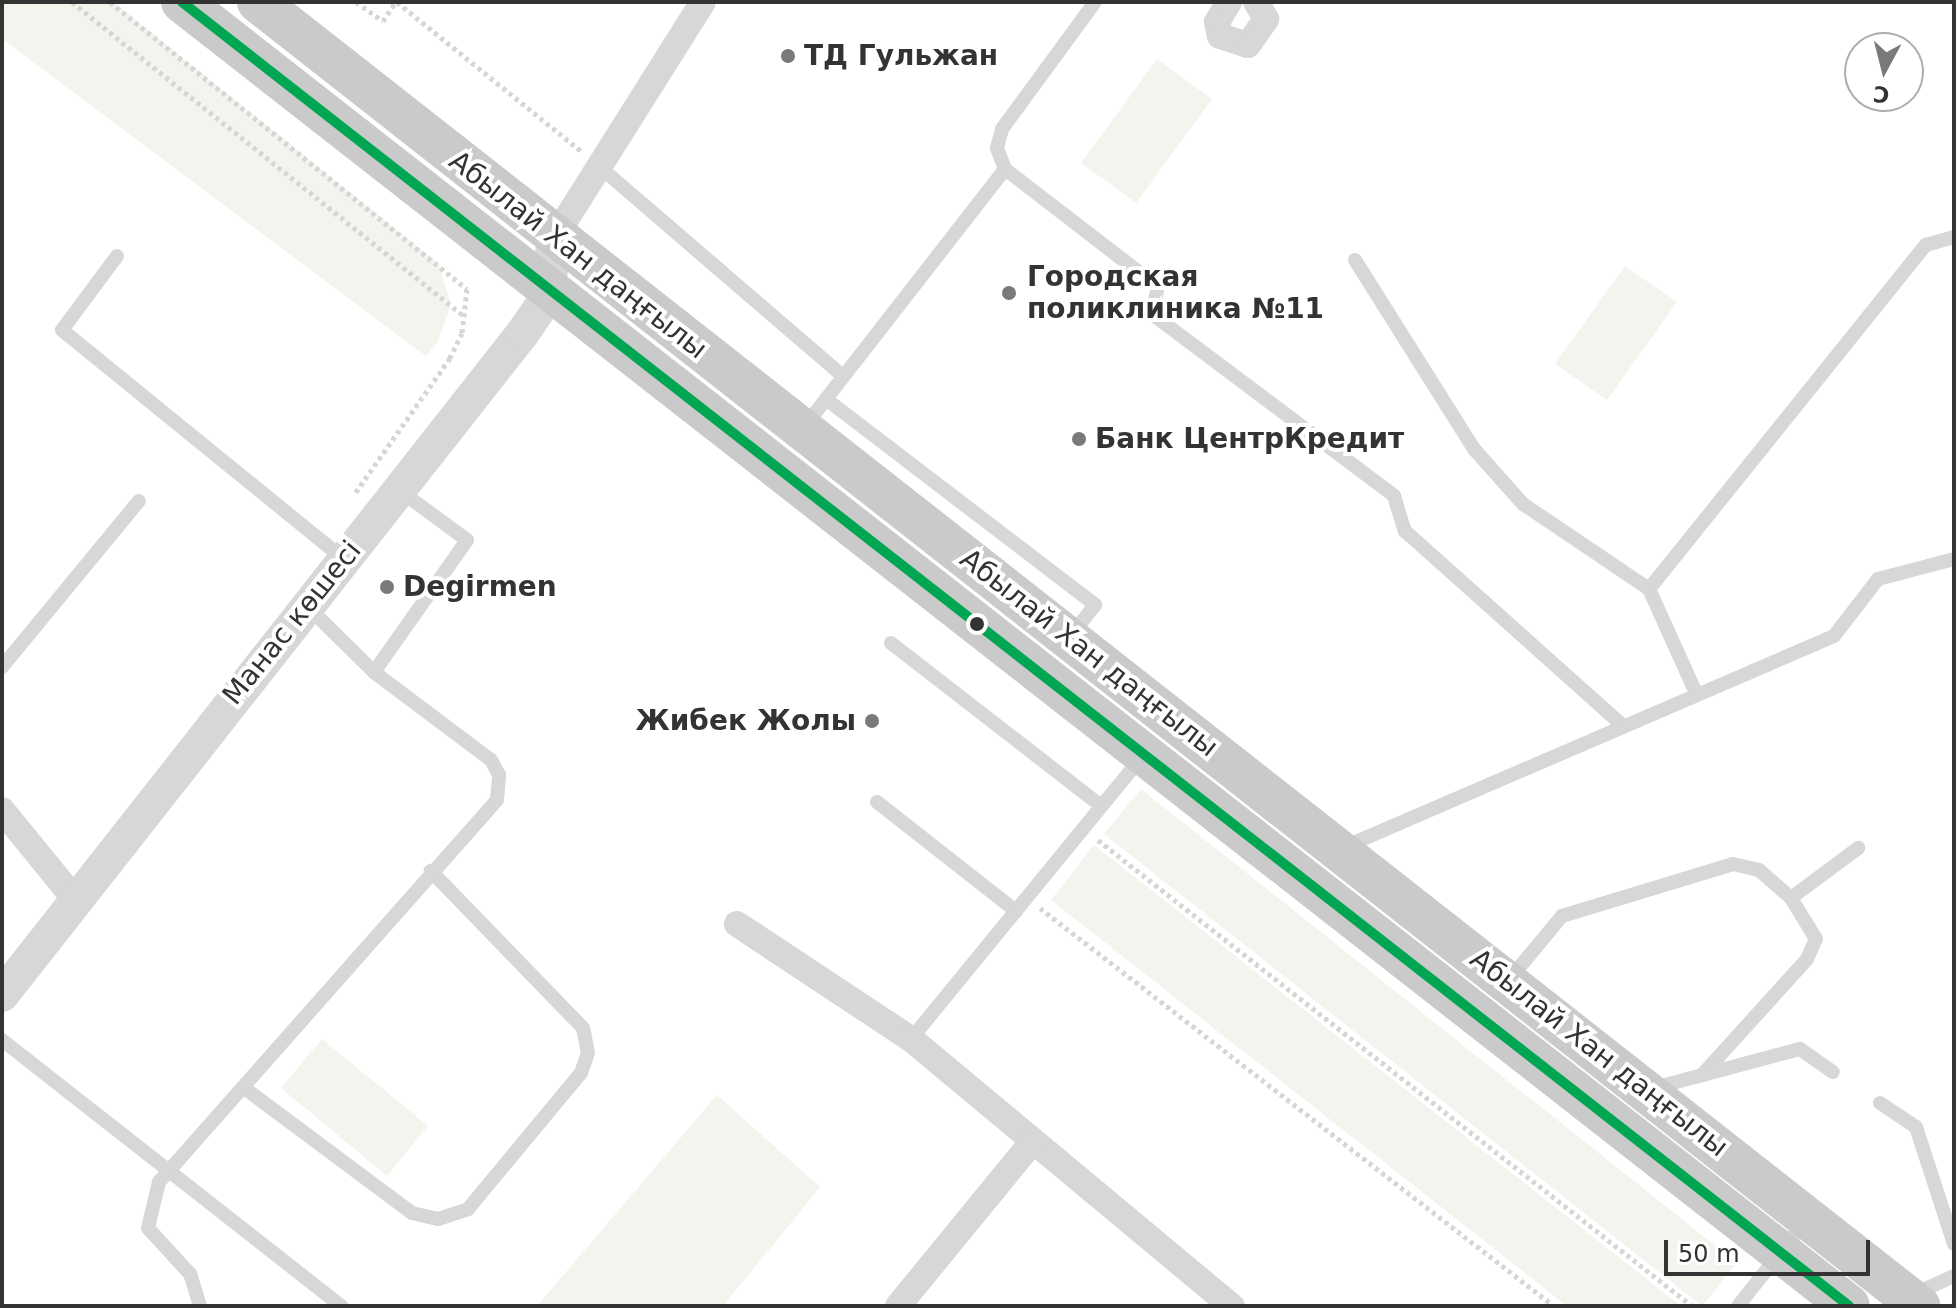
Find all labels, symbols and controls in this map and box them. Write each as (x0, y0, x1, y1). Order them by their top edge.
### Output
north arrow (1844, 32, 1924, 112)
place label: ТД Гульжан (804, 39, 998, 73)
marker: ТД Гульжан (779, 47, 797, 65)
text: С (1872, 81, 1891, 108)
street label: Абылай Хан даңғылы (442, 144, 714, 366)
place label: Городская поликлиника №11 (1027, 260, 1324, 326)
marker: Городская поликлиника №11 (998, 282, 1020, 304)
place label: Банк ЦентрКредит (1095, 422, 1404, 456)
marker: Банк ЦентрКредит (1070, 430, 1088, 448)
street label: Манас көшесі (216, 534, 368, 712)
street label: Абылай Хан даңғылы (953, 542, 1225, 764)
place label: Degirmen (403, 570, 557, 604)
marker: Degirmen (378, 578, 396, 596)
unlabelled marker (969, 616, 985, 632)
place label: Жибек Жолы (635, 704, 856, 738)
marker: Жибек Жолы (863, 712, 881, 730)
street label: Абылай Хан даңғылы (1463, 942, 1735, 1164)
scale bar (1668, 1224, 1874, 1274)
text: 50 m (1678, 1240, 1740, 1268)

